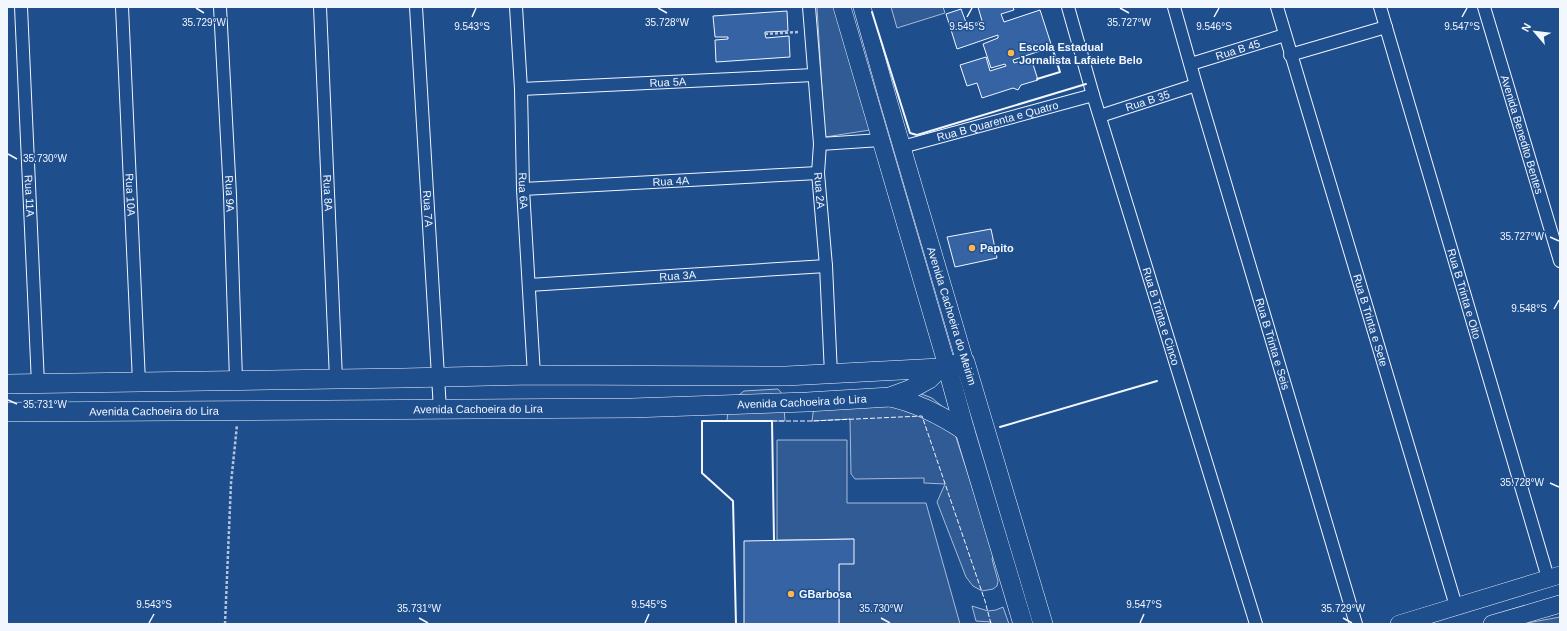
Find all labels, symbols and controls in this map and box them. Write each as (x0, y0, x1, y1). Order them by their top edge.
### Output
north arrow (1515, 12, 1555, 52)
text: 35.729°W (182, 17, 227, 28)
text: 35.728°W (645, 17, 690, 28)
text: 35.727°W (1107, 17, 1152, 28)
text: 9.543°S (454, 21, 490, 32)
text: 9.545°S (949, 21, 985, 32)
text: 9.546°S (1196, 21, 1232, 32)
text: 9.547°S (1444, 21, 1480, 32)
text: N (1519, 21, 1533, 34)
street label: Rua B 45 (1214, 37, 1262, 62)
place label: Escola Estadual Jornalista Lafaiete Belo (1019, 41, 1143, 66)
marker: Escola Estadual Jornalista Lafaiete Belo (1006, 48, 1016, 58)
street label: Avenida Benedito Bentes (1499, 74, 1546, 196)
street label: Rua 5A (649, 75, 687, 89)
street label: Rua B 35 (1124, 88, 1171, 113)
street label: Rua B Quarenta e Quatro (935, 99, 1060, 143)
text: 35.730°W (23, 153, 68, 164)
street label: Rua 6A (517, 172, 530, 210)
street label: Rua 2A (812, 172, 827, 210)
street label: Rua 10A (124, 173, 138, 217)
street label: Rua 8A (321, 174, 335, 212)
street label: Rua 4A (652, 174, 690, 188)
street label: Rua 11A (23, 175, 36, 218)
street label: Rua 9A (223, 175, 237, 213)
street label: Rua 7A (421, 190, 435, 228)
text: 35.727°W (1500, 231, 1545, 242)
place label: Papito (980, 242, 1014, 254)
marker: Papito (967, 243, 977, 253)
street label: Avenida Cachoeira do Meirim (925, 245, 979, 387)
street label: Rua B Trinta e Oito (1445, 247, 1483, 340)
street label: Rua B Trinta e Cinco (1140, 266, 1182, 367)
street label: Rua 3A (659, 268, 697, 283)
street label: Rua B Trinta e Sete (1351, 273, 1390, 368)
street label: Rua B Trinta e Seis (1254, 297, 1292, 391)
text: 9.548°S (1511, 303, 1547, 314)
street label: Avenida Cachoeira do Lira (737, 392, 868, 410)
text: 35.731°W (23, 399, 68, 410)
street label: Avenida Cachoeira do Lira (413, 403, 544, 415)
street label: Avenida Cachoeira do Lira (89, 405, 220, 417)
text: 35.728°W (1500, 477, 1545, 488)
place label: GBarbosa (799, 588, 852, 600)
marker: GBarbosa (786, 589, 796, 599)
text: 9.543°S (136, 599, 172, 610)
text: 9.545°S (631, 599, 667, 610)
text: 9.547°S (1126, 599, 1162, 610)
text: 35.731°W (397, 603, 442, 614)
text: 35.730°W (859, 603, 904, 614)
text: 35.729°W (1321, 603, 1366, 614)

